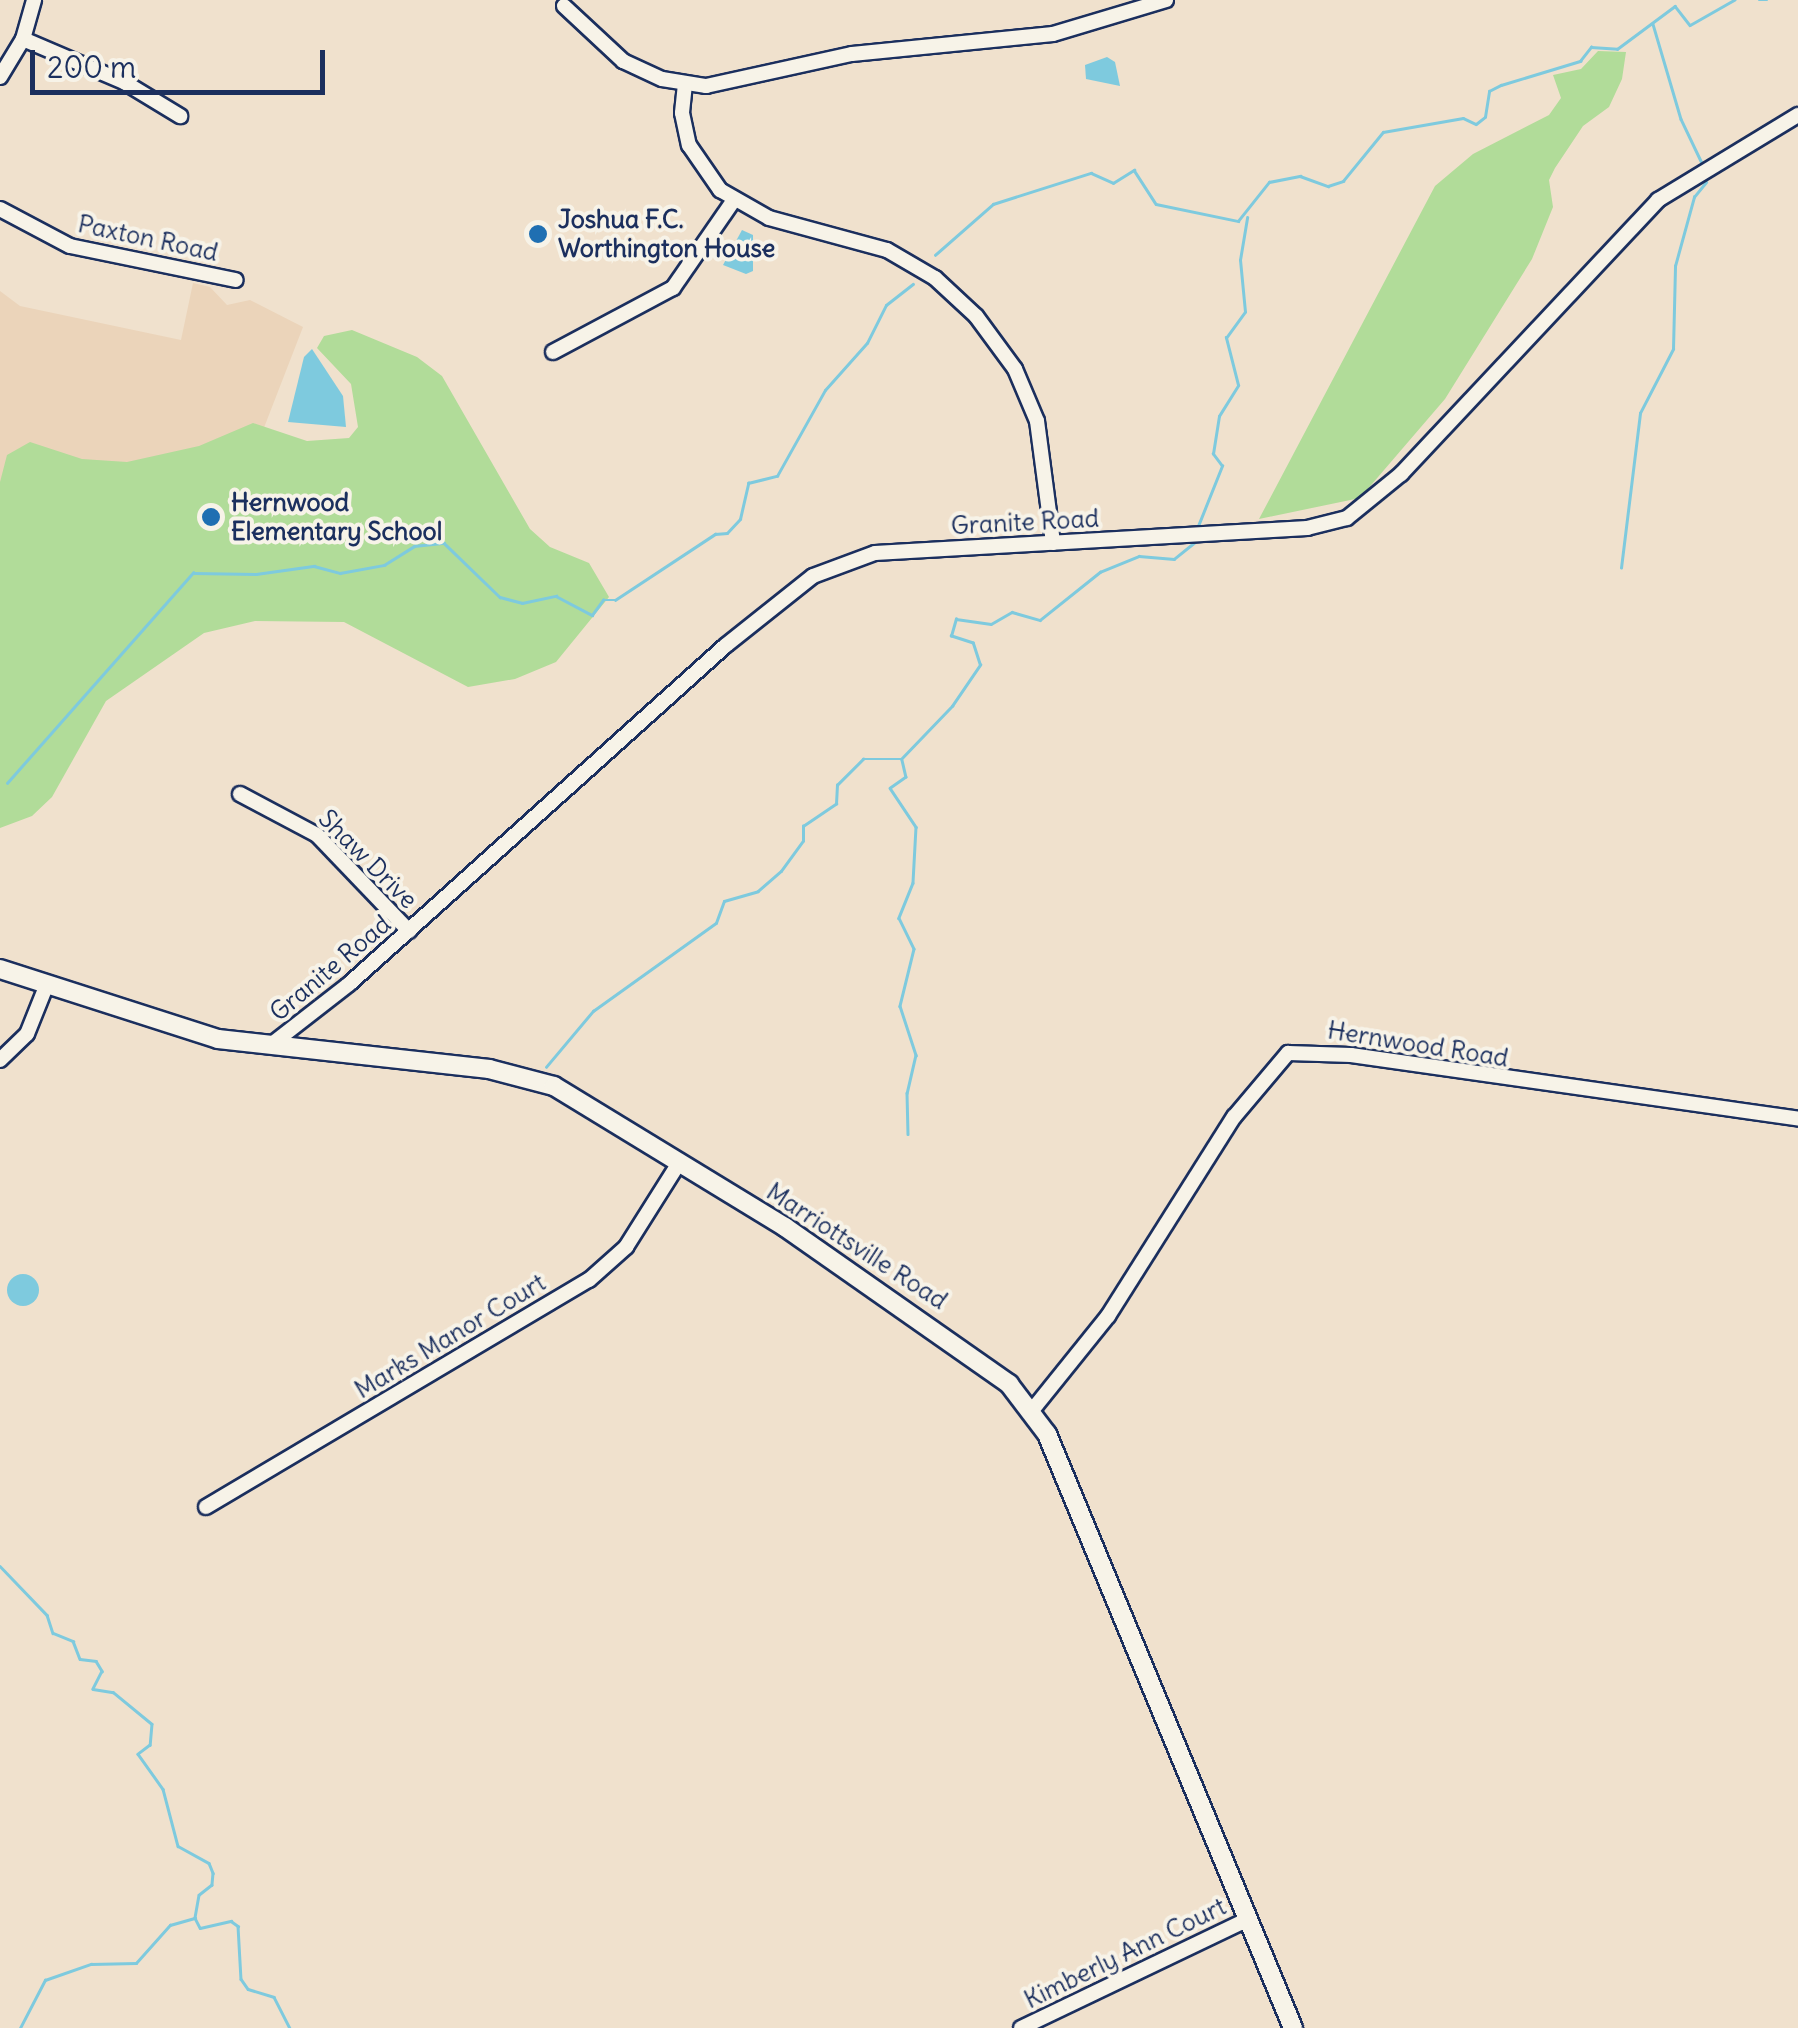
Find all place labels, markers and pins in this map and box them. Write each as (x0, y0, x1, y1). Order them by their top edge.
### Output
place label: Joshua F.C. Worthington House (558, 205, 775, 264)
marker: Joshua F.C. Worthington House (527, 223, 549, 245)
place label: Hernwood Elementary School (231, 488, 442, 547)
marker: Hernwood Elementary School (200, 506, 222, 528)

